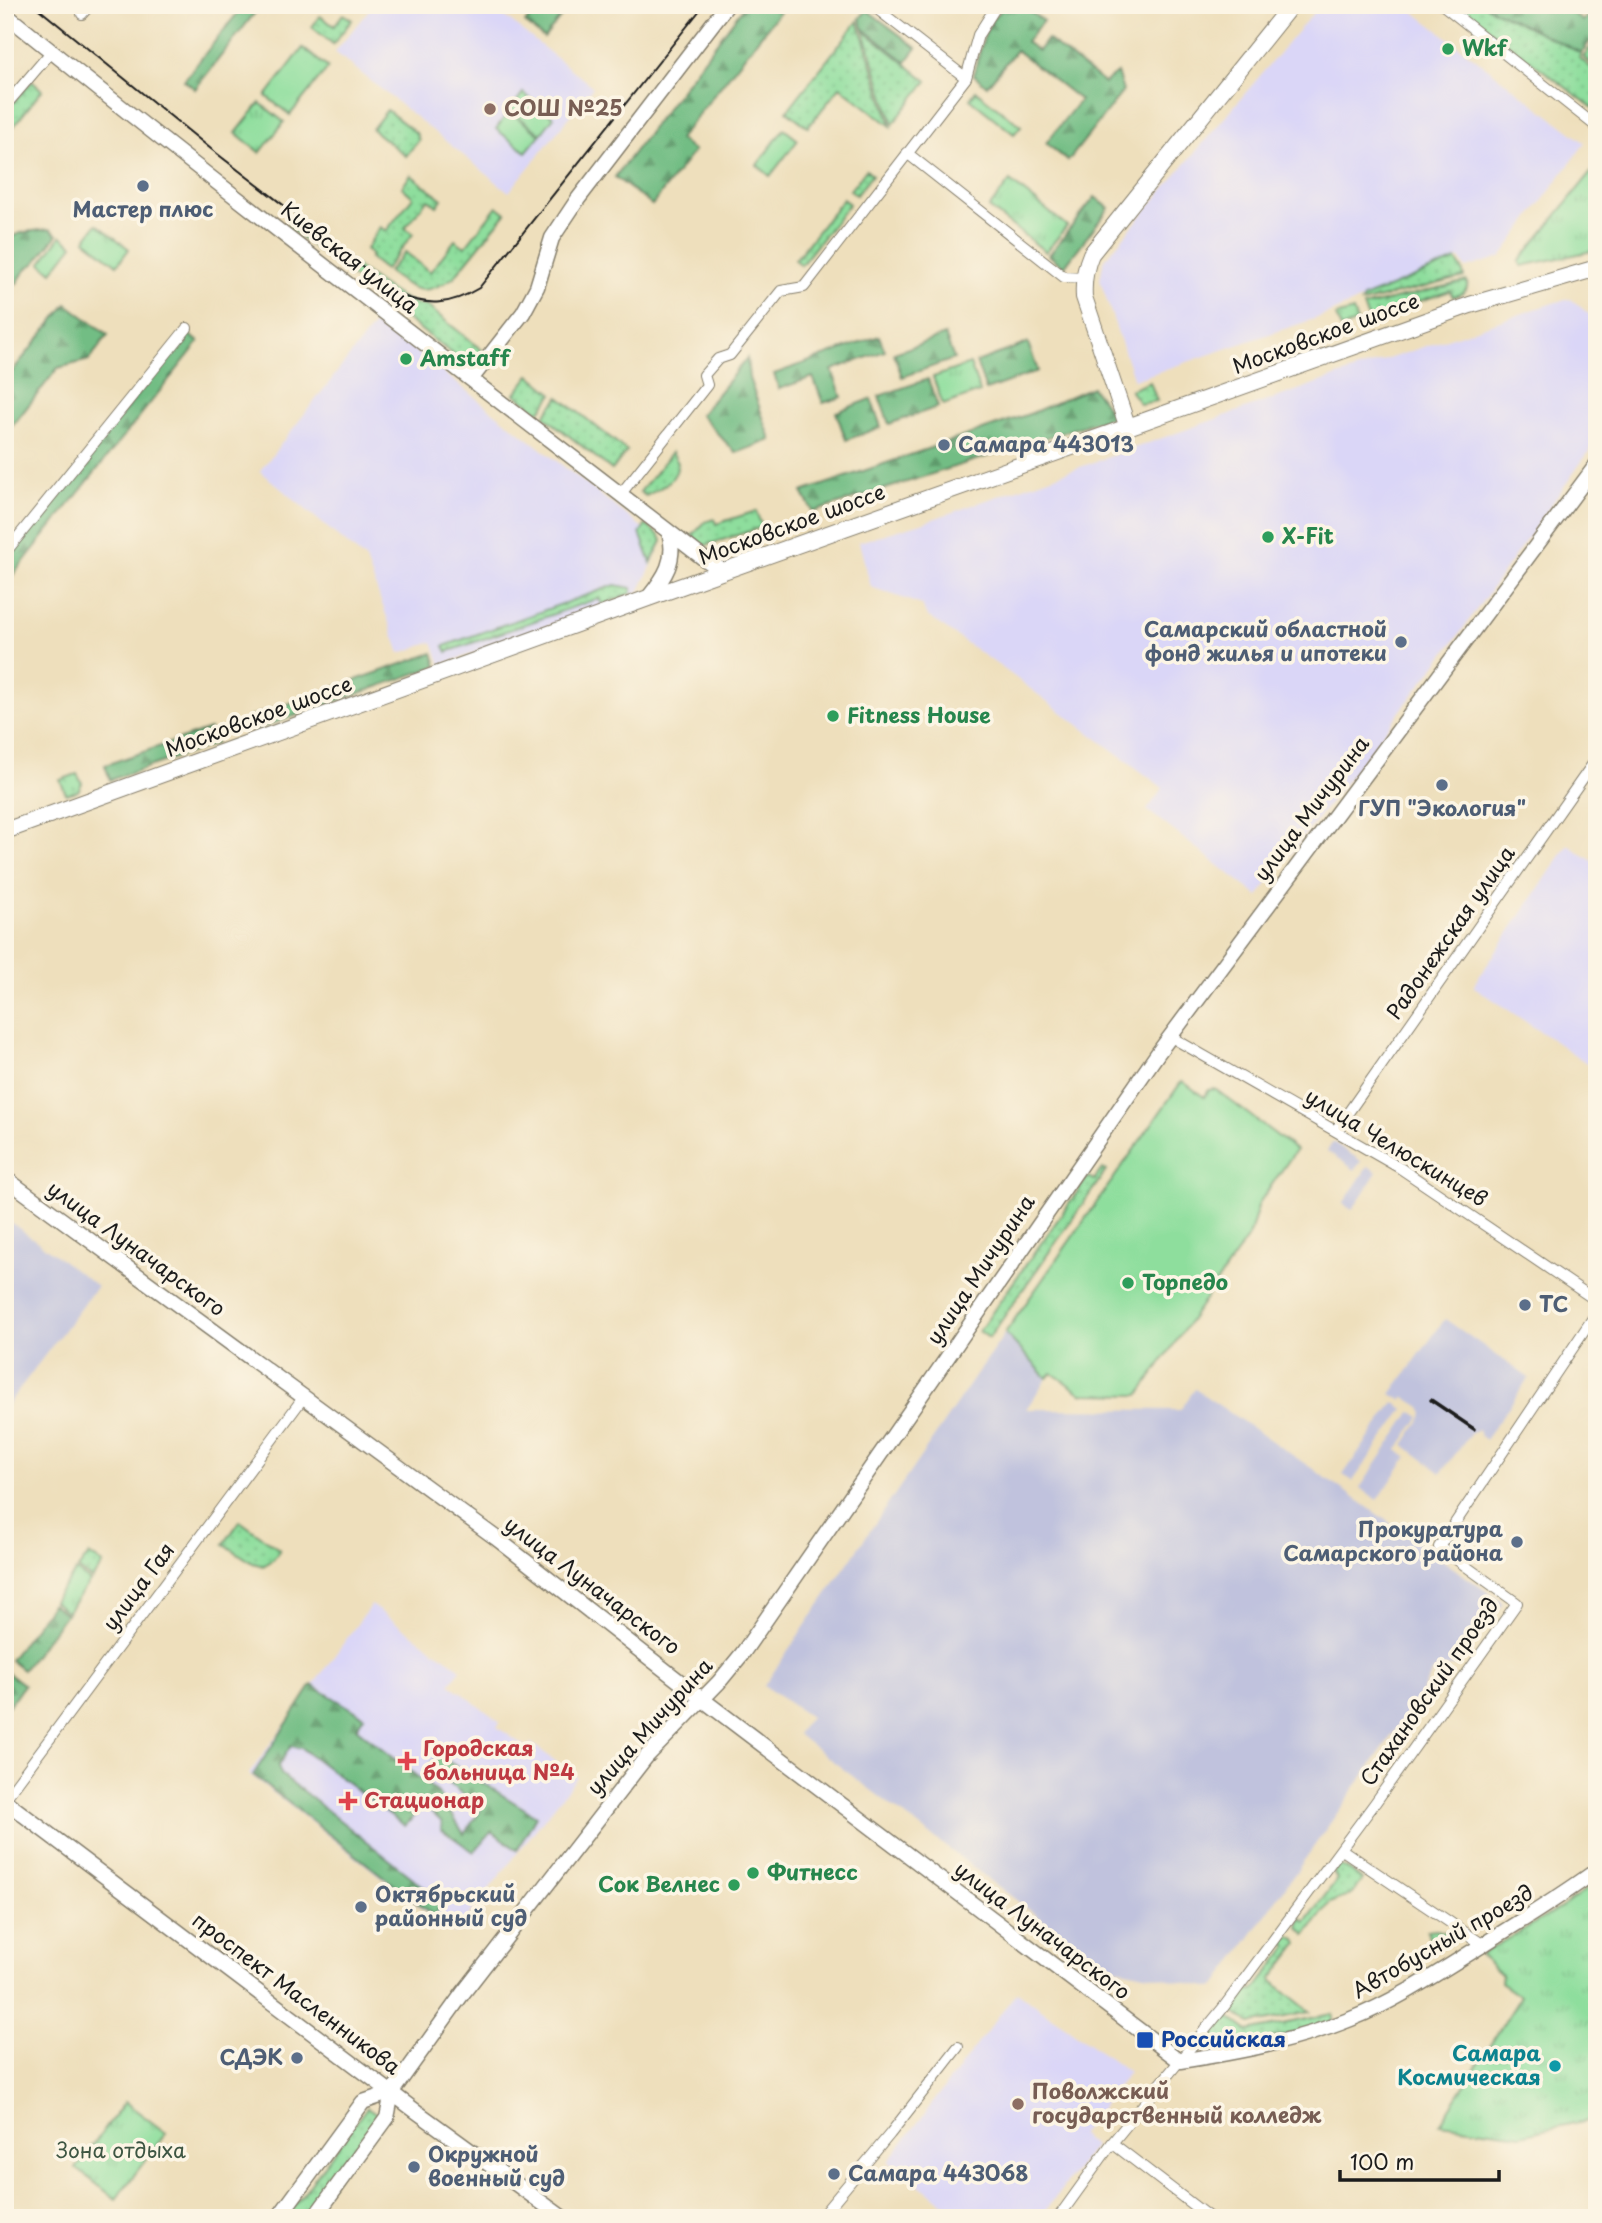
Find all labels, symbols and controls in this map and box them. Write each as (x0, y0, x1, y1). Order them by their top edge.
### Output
place label: Wkf (1462, 31, 1509, 63)
marker: Wkf (1440, 41, 1456, 57)
place label: СОШ №25 (504, 91, 623, 123)
marker: СОШ №25 (482, 101, 498, 117)
marker: Мастер плюс (135, 178, 151, 194)
place label: Мастер плюс (73, 192, 213, 224)
street label: Киевская улица (275, 193, 426, 321)
street label: Московское шоссе (1227, 283, 1423, 381)
place label: Amstaff (419, 341, 512, 373)
marker: Amstaff (398, 351, 414, 367)
place label: Самара 443013 (958, 427, 1134, 459)
marker: Самара 443013 (936, 437, 952, 453)
street label: Московское шоссе (693, 474, 889, 572)
place label: X-Fit (1281, 519, 1334, 551)
marker: X-Fit (1260, 529, 1276, 545)
place label: Самарский областной фонд жилья и ипотеки (1144, 612, 1387, 668)
marker: Самарский областной фонд жилья и ипотеки (1393, 634, 1409, 650)
street label: Московское шоссе (160, 666, 356, 764)
place label: Fitness House (847, 698, 991, 730)
marker: Fitness House (825, 708, 841, 724)
street label: улица Мичурина (1245, 728, 1376, 887)
marker: ГУП "Экология" (1434, 777, 1450, 793)
place label: ГУП "Экология" (1358, 791, 1526, 823)
street label: Радонежская улица (1377, 838, 1522, 1025)
street label: улица Челюскинцев (1300, 1079, 1494, 1214)
street label: улица Луначарского (41, 1172, 233, 1323)
street label: улица Мичурина (917, 1187, 1042, 1350)
place label: Торпедо (1142, 1265, 1228, 1297)
marker: Торпедо (1120, 1275, 1136, 1291)
place label: ТС (1539, 1287, 1568, 1319)
marker: ТС (1517, 1297, 1533, 1313)
street label: улица Луначарского (498, 1507, 688, 1661)
place label: Прокуратура Самарского района (1283, 1512, 1503, 1568)
marker: Прокуратура Самарского района (1509, 1534, 1525, 1550)
street label: улица Гая (94, 1535, 181, 1637)
street label: Стахановский проезд (1351, 1590, 1506, 1792)
street label: улица Мичурина (578, 1649, 719, 1801)
place label: Городская больница №4 (423, 1731, 575, 1787)
marker: Городская больница №4 (397, 1751, 417, 1771)
place label: Стационар (364, 1783, 484, 1815)
marker: Стационар (338, 1791, 358, 1811)
street label: улица Луначарского (948, 1852, 1138, 2006)
place label: Фитнесс (767, 1855, 858, 1887)
marker: Фитнесс (745, 1865, 761, 1881)
place label: Сок Велнес (598, 1867, 720, 1899)
street label: Автобусный проезд (1345, 1875, 1539, 2005)
place label: Октябрьский районный суд (375, 1877, 528, 1933)
marker: Сок Велнес (726, 1877, 742, 1893)
marker: Октябрьский районный суд (353, 1899, 369, 1915)
street label: проспект Масленникова (186, 1903, 408, 2082)
place label: Российская (1161, 2022, 1286, 2054)
marker: Российская (1135, 2030, 1155, 2050)
place label: Самара Космическая (1397, 2036, 1541, 2092)
place label: СДЭК (219, 2040, 283, 2072)
marker: СДЭК (289, 2050, 305, 2066)
marker: Самара Космическая (1547, 2058, 1563, 2074)
place label: Поволжский государственный колледж (1032, 2074, 1322, 2130)
marker: Поволжский государственный колледж (1010, 2096, 1026, 2112)
park label: Зона отдыха (56, 2133, 186, 2165)
place label: Окружной военный суд (428, 2137, 565, 2193)
scale bar (1340, 2139, 1499, 2183)
text: 100 m (1350, 2145, 1414, 2177)
place label: Самара 443068 (848, 2156, 1028, 2188)
marker: Окружной военный суд (406, 2159, 422, 2175)
marker: Самара 443068 (826, 2166, 842, 2182)

